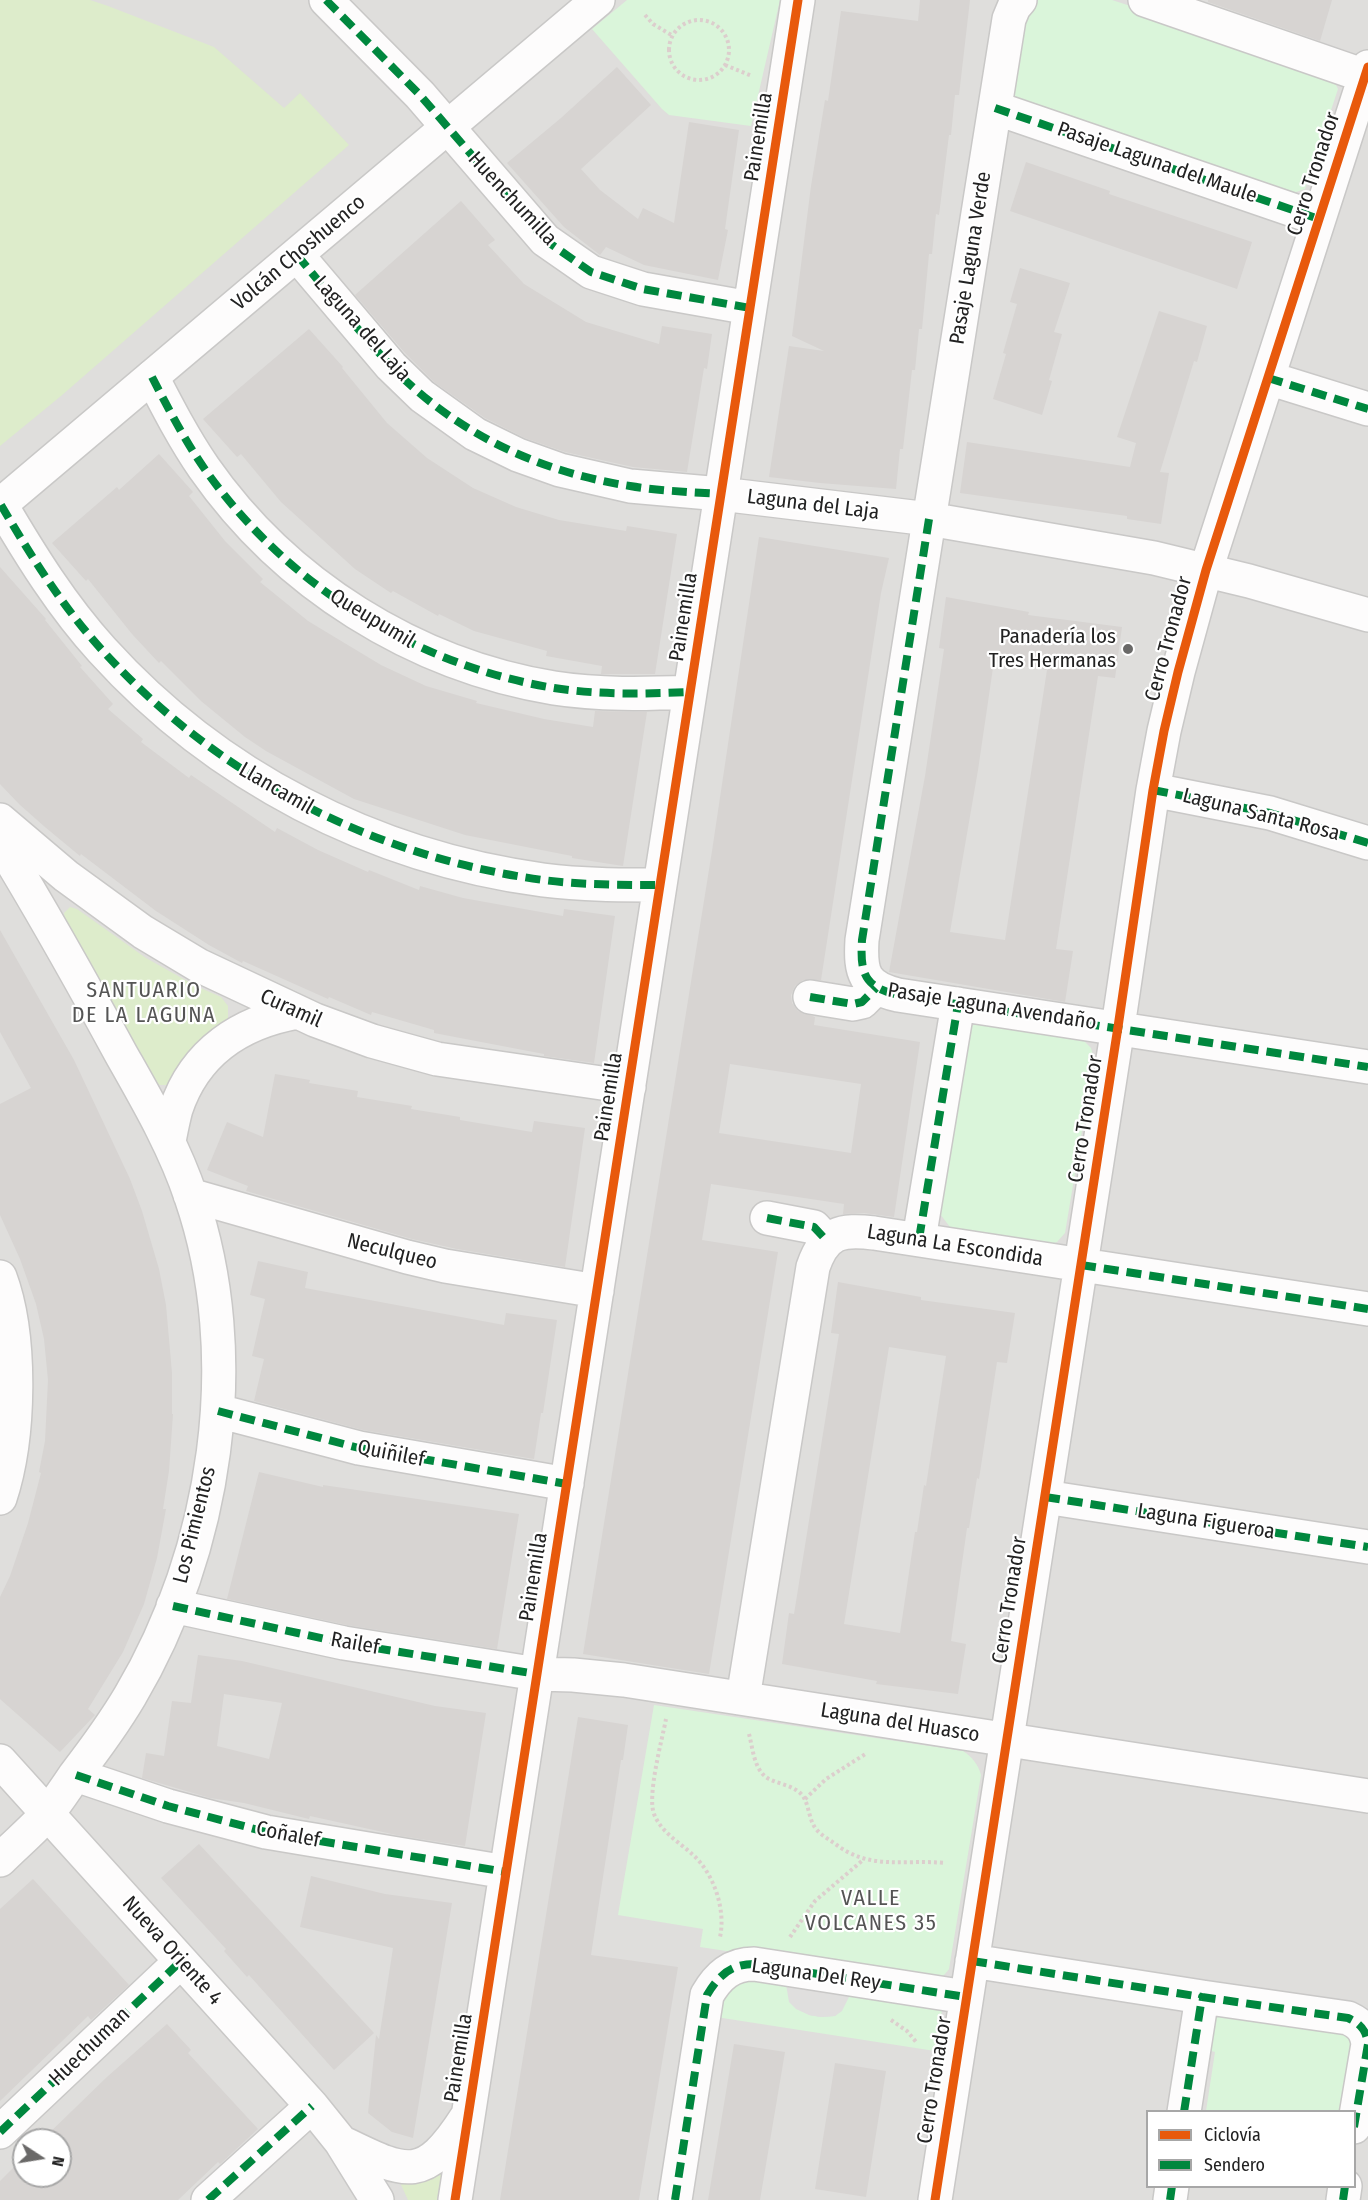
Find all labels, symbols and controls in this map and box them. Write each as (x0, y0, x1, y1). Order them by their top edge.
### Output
street label: Painemilla (740, 91, 778, 183)
street label: Cerro Tronador (1282, 109, 1346, 239)
street label: Pasaje Laguna del Maule (1054, 117, 1260, 209)
street label: Huenchumilla (462, 147, 562, 251)
street label: Pasaje Laguna Verde (945, 170, 997, 346)
street label: Volcán Choshuenco (227, 190, 371, 316)
street label: Laguna del Laja (308, 271, 416, 387)
street label: Laguna del Laja (745, 484, 881, 526)
street label: Painemilla (665, 571, 703, 663)
street label: Cerro Tronador (1140, 574, 1198, 704)
street label: Queupumil (325, 584, 419, 654)
place label: Panadería los Tres Hermanas (989, 624, 1116, 674)
marker: Panadería los Tres Hermanas (1121, 642, 1135, 656)
street label: Llancamil (234, 758, 318, 820)
street label: Laguna Santa Rosa (1180, 783, 1342, 847)
district label: SANTUARIO DE LA LAGUNA (72, 978, 216, 1030)
street label: Pasaje Laguna Avendaño (886, 978, 1098, 1036)
street label: Curamil (256, 984, 326, 1034)
street label: Painemilla (590, 1051, 628, 1143)
street label: Cerro Tronador (1064, 1054, 1108, 1184)
street label: Laguna La Escondida (865, 1220, 1045, 1272)
street label: Neculqueo (344, 1229, 440, 1275)
street label: Quiñilef (355, 1435, 427, 1473)
street label: Los Pimientos (168, 1464, 222, 1586)
street label: Laguna Figueroa (1135, 1499, 1277, 1545)
street label: Painemilla (515, 1531, 553, 1623)
street label: Cerro Tronador (988, 1535, 1032, 1665)
street label: Railef (329, 1627, 381, 1661)
street label: Laguna del Huasco (819, 1698, 981, 1748)
street label: Coñalef (254, 1816, 322, 1854)
district label: VALLE VOLCANES 35 (805, 1886, 937, 1938)
street label: Nueva Oriente 4 (117, 1891, 227, 2011)
street label: Laguna Del Rey (750, 1953, 882, 1997)
street label: Huechuman (44, 2002, 136, 2092)
street label: Painemilla (440, 2012, 478, 2104)
street label: Cerro Tronador (913, 2015, 957, 2145)
legend (1146, 2110, 1356, 2188)
text: Ciclovía (1204, 2124, 1261, 2146)
north arrow (12, 2128, 72, 2188)
text: Sendero (1204, 2154, 1265, 2176)
text: N (48, 2155, 68, 2168)

